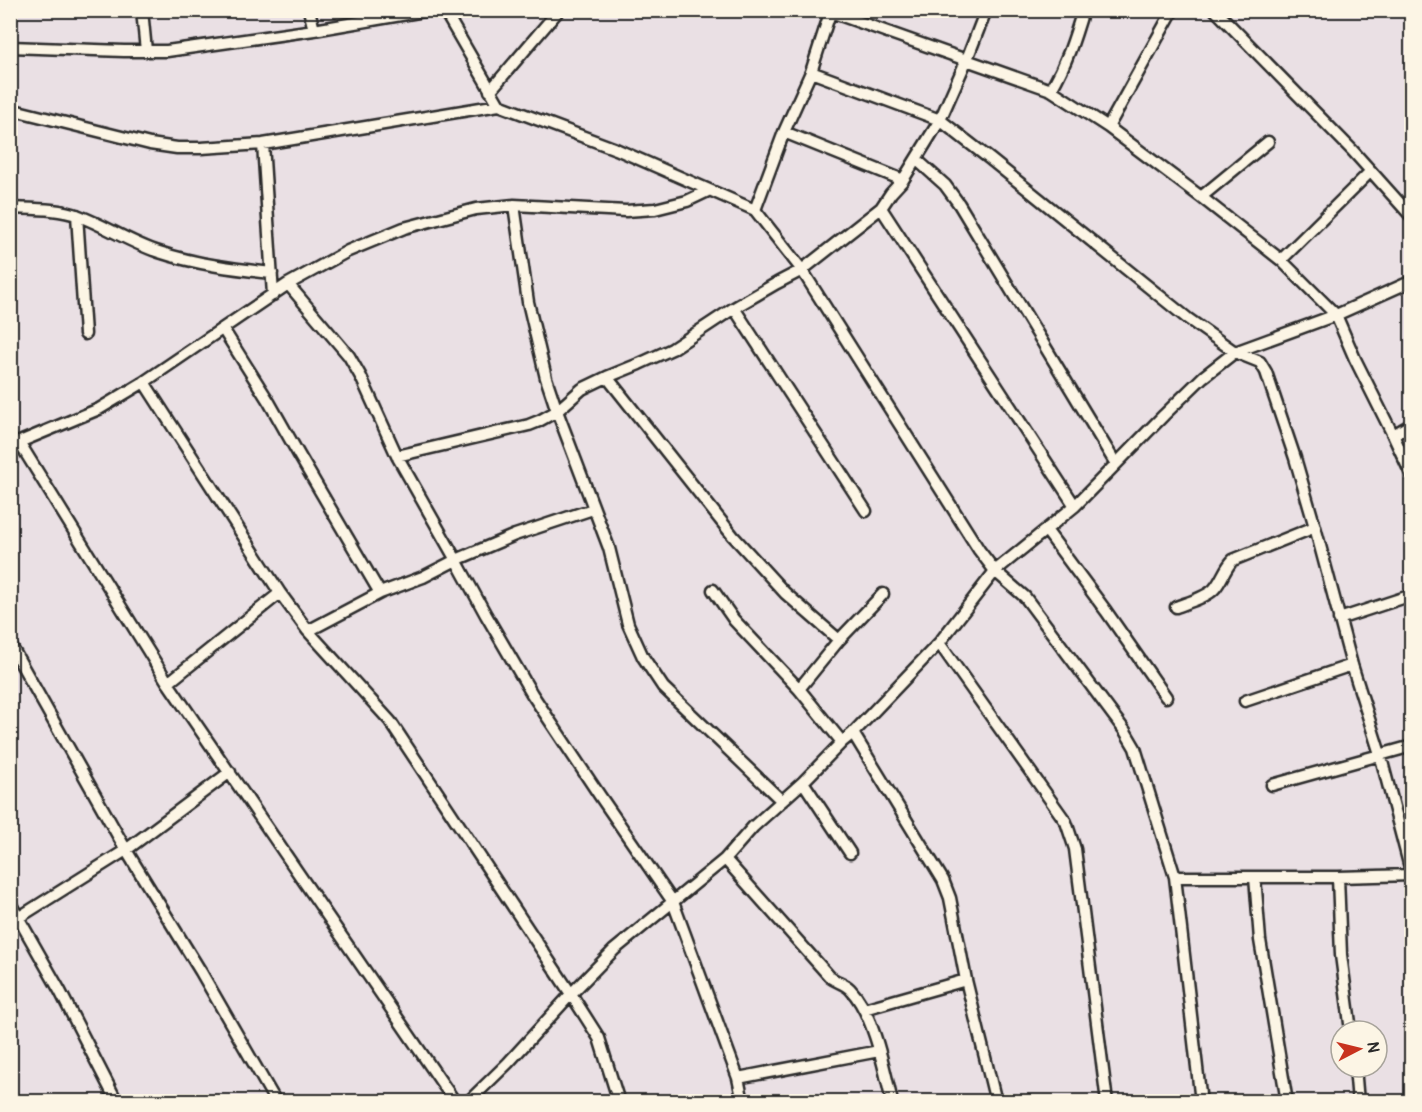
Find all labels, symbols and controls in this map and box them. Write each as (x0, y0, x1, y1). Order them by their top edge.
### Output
north arrow (1329, 1019, 1389, 1079)
text: N (1362, 1041, 1384, 1054)

